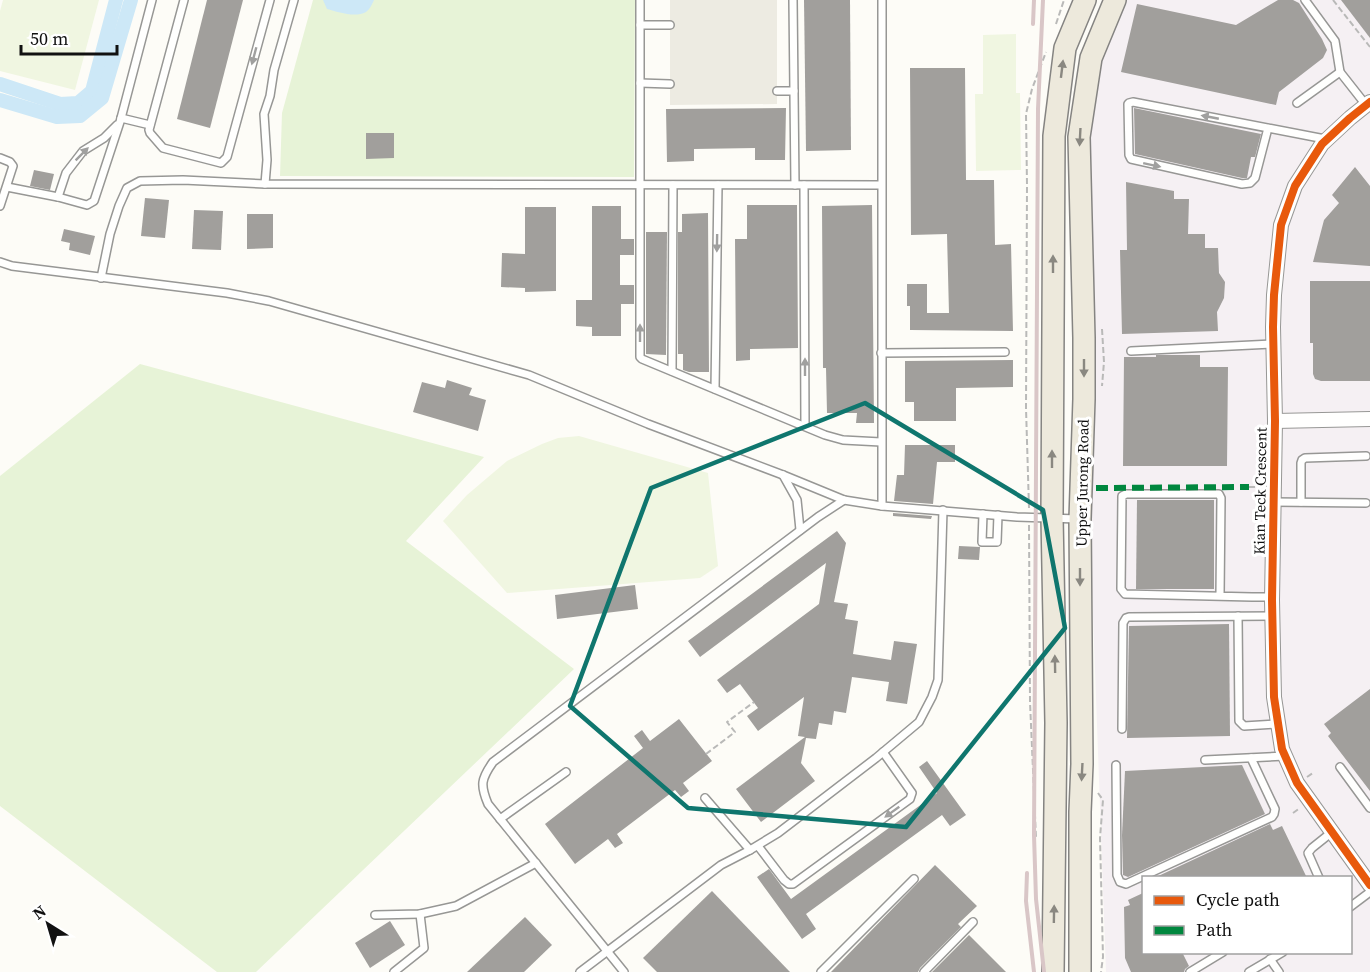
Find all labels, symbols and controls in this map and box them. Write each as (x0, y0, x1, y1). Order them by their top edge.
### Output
scale bar (21, 18, 117, 56)
text: 50 m (30, 26, 68, 51)
one-way arrow (249, 47, 259, 66)
one-way arrow (1058, 60, 1067, 79)
one-way arrow (1201, 112, 1220, 121)
one-way arrow (1076, 127, 1085, 146)
one-way arrow (75, 147, 89, 162)
one-way arrow (1143, 160, 1162, 170)
one-way arrow (712, 234, 722, 253)
one-way arrow (1048, 254, 1058, 273)
one-way arrow (635, 324, 645, 343)
one-way arrow (800, 358, 810, 377)
one-way arrow (1079, 359, 1089, 378)
street label: Upper Jurong Road (1070, 418, 1094, 547)
street label: Kian Teck Crescent (1248, 427, 1272, 555)
one-way arrow (1048, 449, 1057, 468)
one-way arrow (1075, 568, 1085, 587)
one-way arrow (1050, 655, 1059, 674)
one-way arrow (1077, 763, 1086, 782)
one-way arrow (884, 806, 900, 818)
legend (1142, 876, 1352, 954)
text: Cycle path (1196, 887, 1280, 912)
north arrow (18, 894, 78, 954)
text: N (28, 900, 51, 924)
one-way arrow (1049, 904, 1059, 923)
text: Path (1196, 917, 1233, 942)

